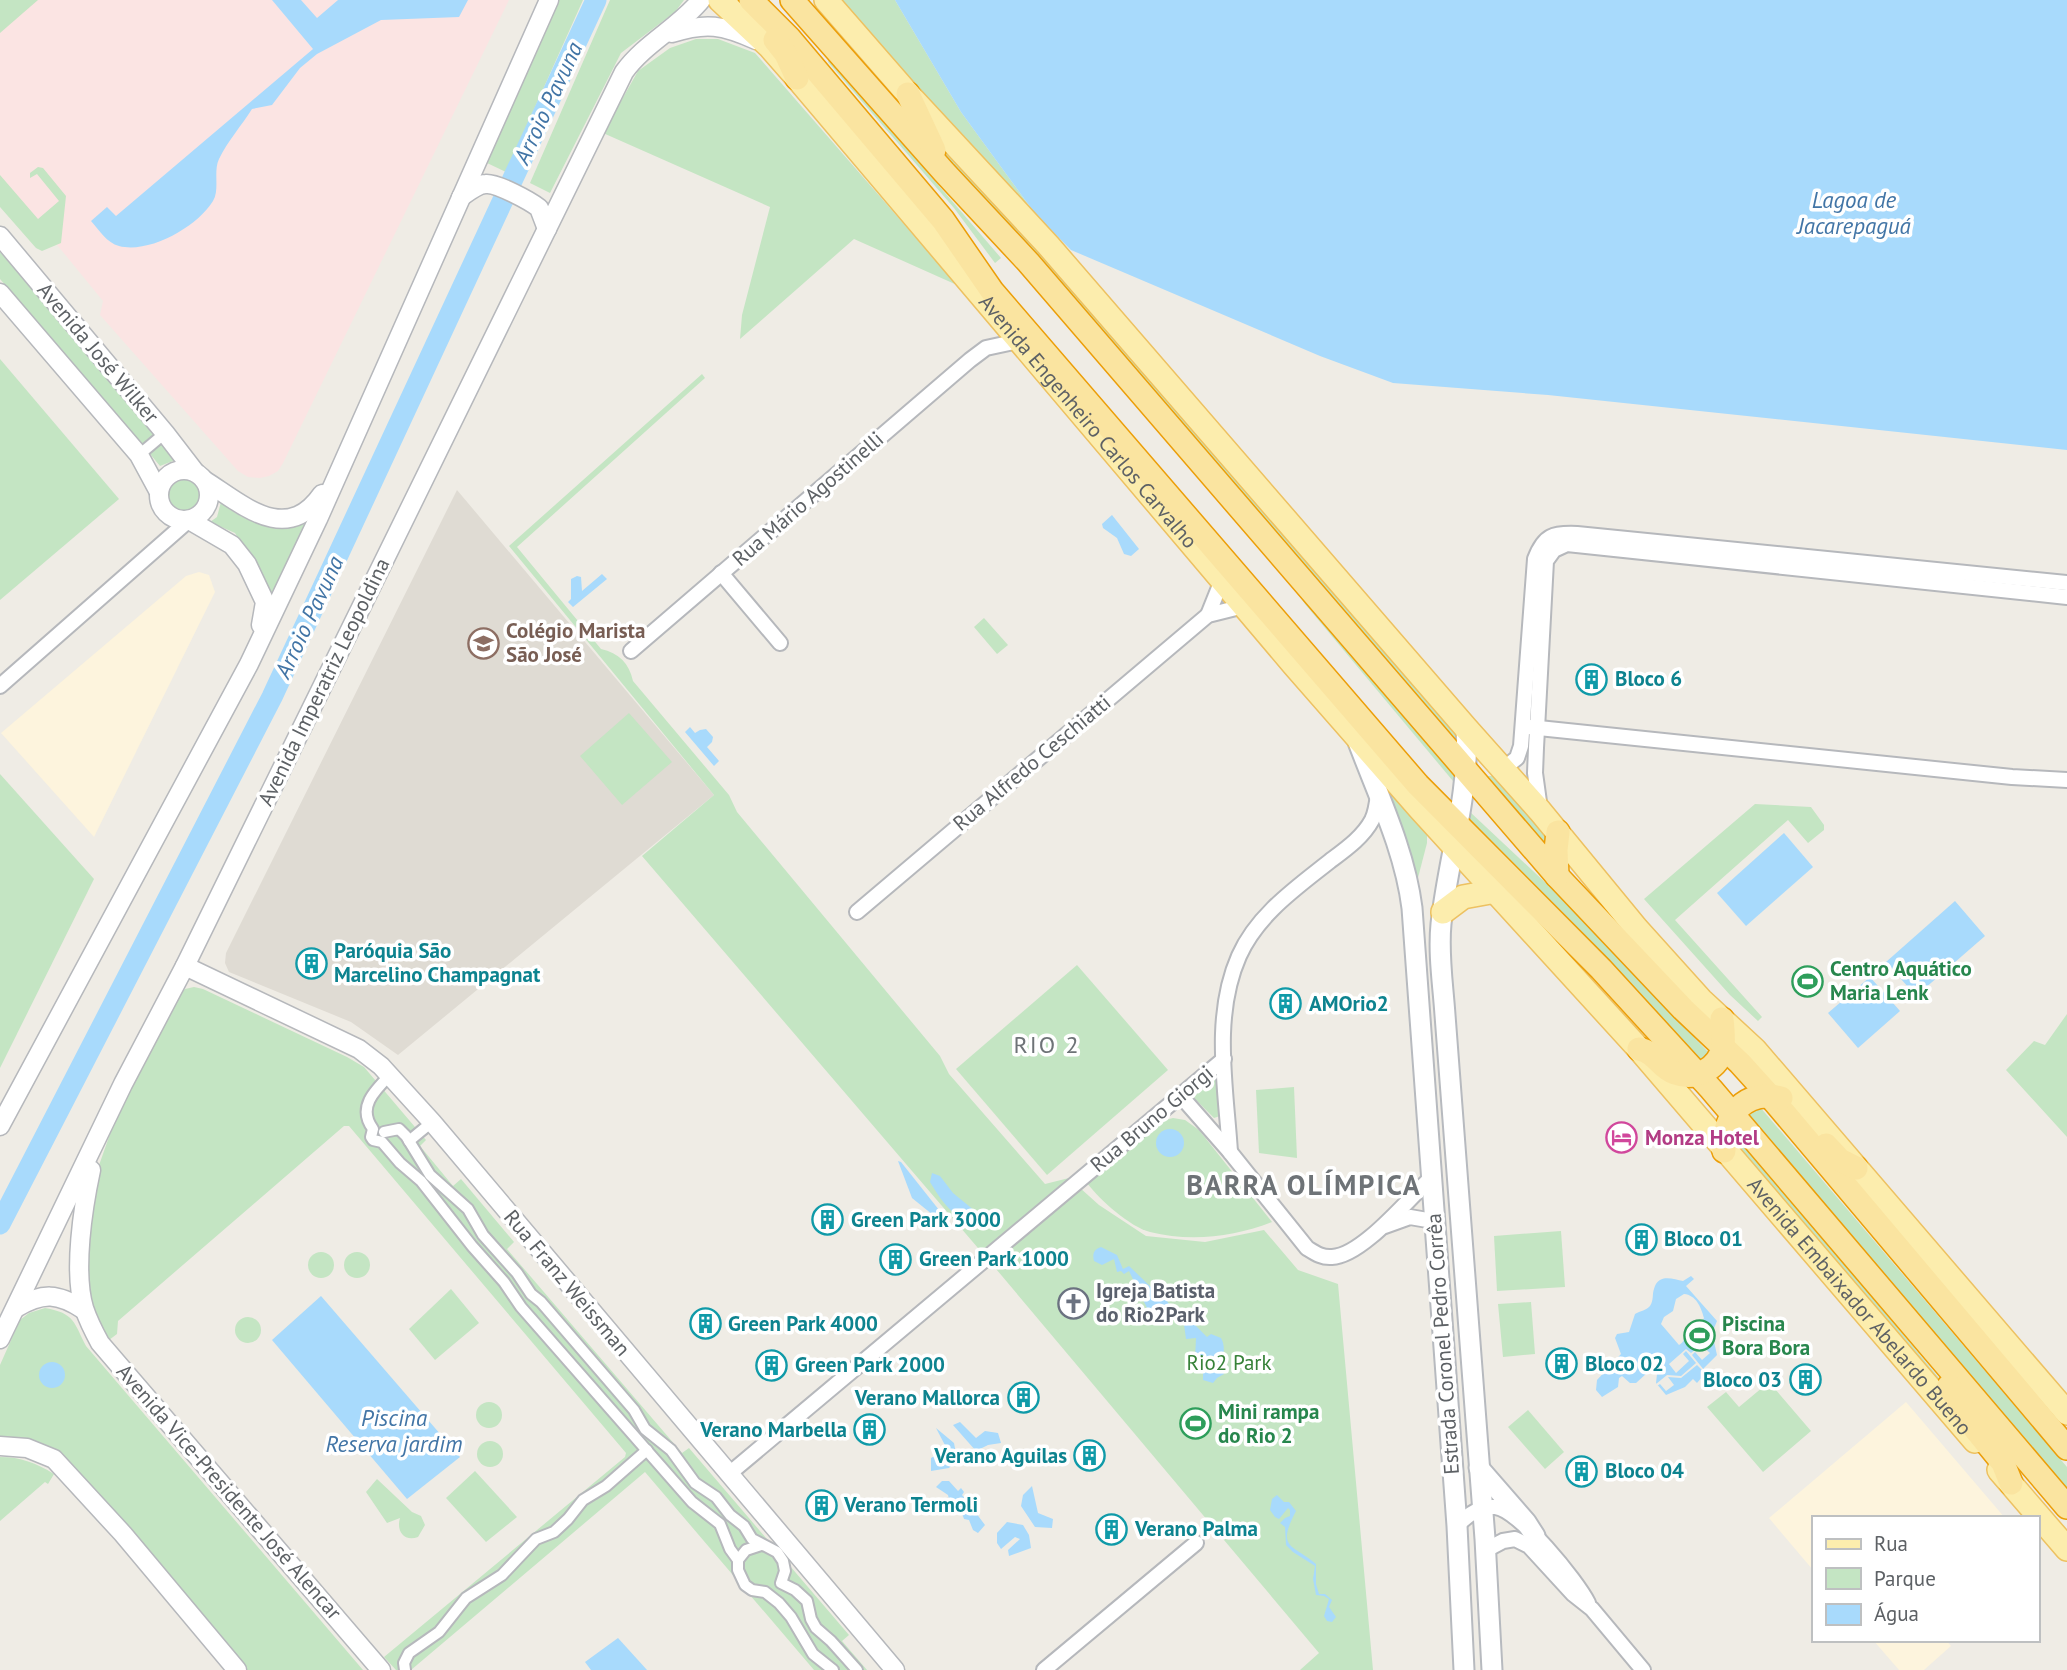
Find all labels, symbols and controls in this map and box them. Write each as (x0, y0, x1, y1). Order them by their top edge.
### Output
water label: Arroio Pavuna (506, 37, 588, 169)
water label: Lagoa de Jacarepaguá (1795, 185, 1911, 240)
street label: Avenida José Wilker (32, 277, 165, 429)
street label: Avenida Engenheiro Carlos Carvalho (973, 289, 1203, 554)
street label: Rua Mário Agostinelli (726, 426, 889, 572)
water label: Arroio Pavuna (267, 551, 349, 683)
street label: Avenida Imperatriz Leopoldina (252, 553, 395, 810)
place label: Colégio Marista São José (506, 617, 645, 668)
school or university icon: Colégio Marista São José (466, 626, 500, 660)
building icon: Bloco 6 (1575, 662, 1609, 696)
place label: Bloco 6 (1615, 665, 1682, 692)
street label: Rua Alfredo Ceschiatti (947, 689, 1116, 836)
place label: Paróquia São Marcelino Champagnat (334, 937, 541, 988)
building icon: Paróquia São Marcelino Champagnat (294, 946, 328, 980)
place label: Centro Aquático Maria Lenk (1830, 955, 1972, 1006)
sports icon: Centro Aquático Maria Lenk (1790, 964, 1824, 998)
building icon: AMOrio2 (1269, 987, 1303, 1021)
place label: AMOrio2 (1309, 990, 1389, 1017)
district label: RIO 2 (1013, 1029, 1081, 1060)
street label: Rua Bruno Giorgi (1085, 1059, 1219, 1178)
hotel icon: Monza Hotel (1605, 1121, 1639, 1155)
place label: Monza Hotel (1645, 1124, 1760, 1151)
district label: BARRA OLÍMPICA (1186, 1166, 1422, 1203)
street label: Avenida Embaixador Abelardo Bueno (1742, 1171, 1978, 1441)
building icon: Green Park 3000 (811, 1203, 845, 1237)
street label: Rua Franz Weissman (498, 1204, 637, 1361)
place label: Green Park 3000 (851, 1206, 1001, 1233)
street label: Estrada Coronel Pedro Corrêa (1420, 1213, 1465, 1476)
building icon: Bloco 01 (1624, 1222, 1658, 1256)
place label: Bloco 01 (1664, 1225, 1743, 1252)
building icon: Green Park 1000 (879, 1242, 913, 1276)
place label: Green Park 1000 (919, 1245, 1069, 1272)
place label: Igreja Batista do Rio2Park (1096, 1277, 1215, 1328)
church icon: Igreja Batista do Rio2Park (1056, 1286, 1090, 1320)
building icon: Green Park 4000 (688, 1307, 722, 1341)
place label: Green Park 4000 (728, 1310, 878, 1337)
place label: Piscina Bora Bora (1722, 1310, 1810, 1361)
sports icon: Piscina Bora Bora (1682, 1319, 1716, 1353)
building icon: Bloco 02 (1545, 1347, 1579, 1381)
building icon: Green Park 2000 (755, 1348, 789, 1382)
park label: Rio2 Park (1186, 1349, 1272, 1376)
place label: Bloco 02 (1585, 1350, 1664, 1377)
place label: Green Park 2000 (795, 1351, 945, 1378)
street label: Avenida Vice-Presidente José Alencar (111, 1358, 348, 1625)
building icon: Bloco 03 (1788, 1363, 1822, 1397)
place label: Bloco 03 (1703, 1366, 1782, 1393)
building icon: Verano Mallorca (1006, 1381, 1040, 1415)
place label: Verano Mallorca (854, 1384, 1000, 1411)
place label: Mini rampa do Rio 2 (1218, 1398, 1319, 1449)
water label: Piscina Reserva jardim (326, 1403, 462, 1458)
sports icon: Mini rampa do Rio 2 (1178, 1407, 1212, 1441)
building icon: Verano Marbella (853, 1413, 887, 1447)
place label: Verano Marbella (699, 1416, 847, 1443)
building icon: Verano Aguilas (1073, 1439, 1107, 1473)
place label: Verano Aguilas (933, 1442, 1067, 1469)
building icon: Bloco 04 (1565, 1454, 1599, 1488)
place label: Bloco 04 (1605, 1457, 1684, 1484)
building icon: Verano Termoli (804, 1488, 838, 1522)
place label: Verano Termoli (843, 1491, 978, 1518)
building icon: Verano Palma (1095, 1512, 1129, 1546)
place label: Verano Palma (1134, 1515, 1258, 1542)
legend (1812, 1516, 2039, 1642)
text: Rua (1874, 1530, 1908, 1557)
text: Parque (1874, 1565, 1936, 1592)
text: Água (1874, 1600, 1919, 1627)

